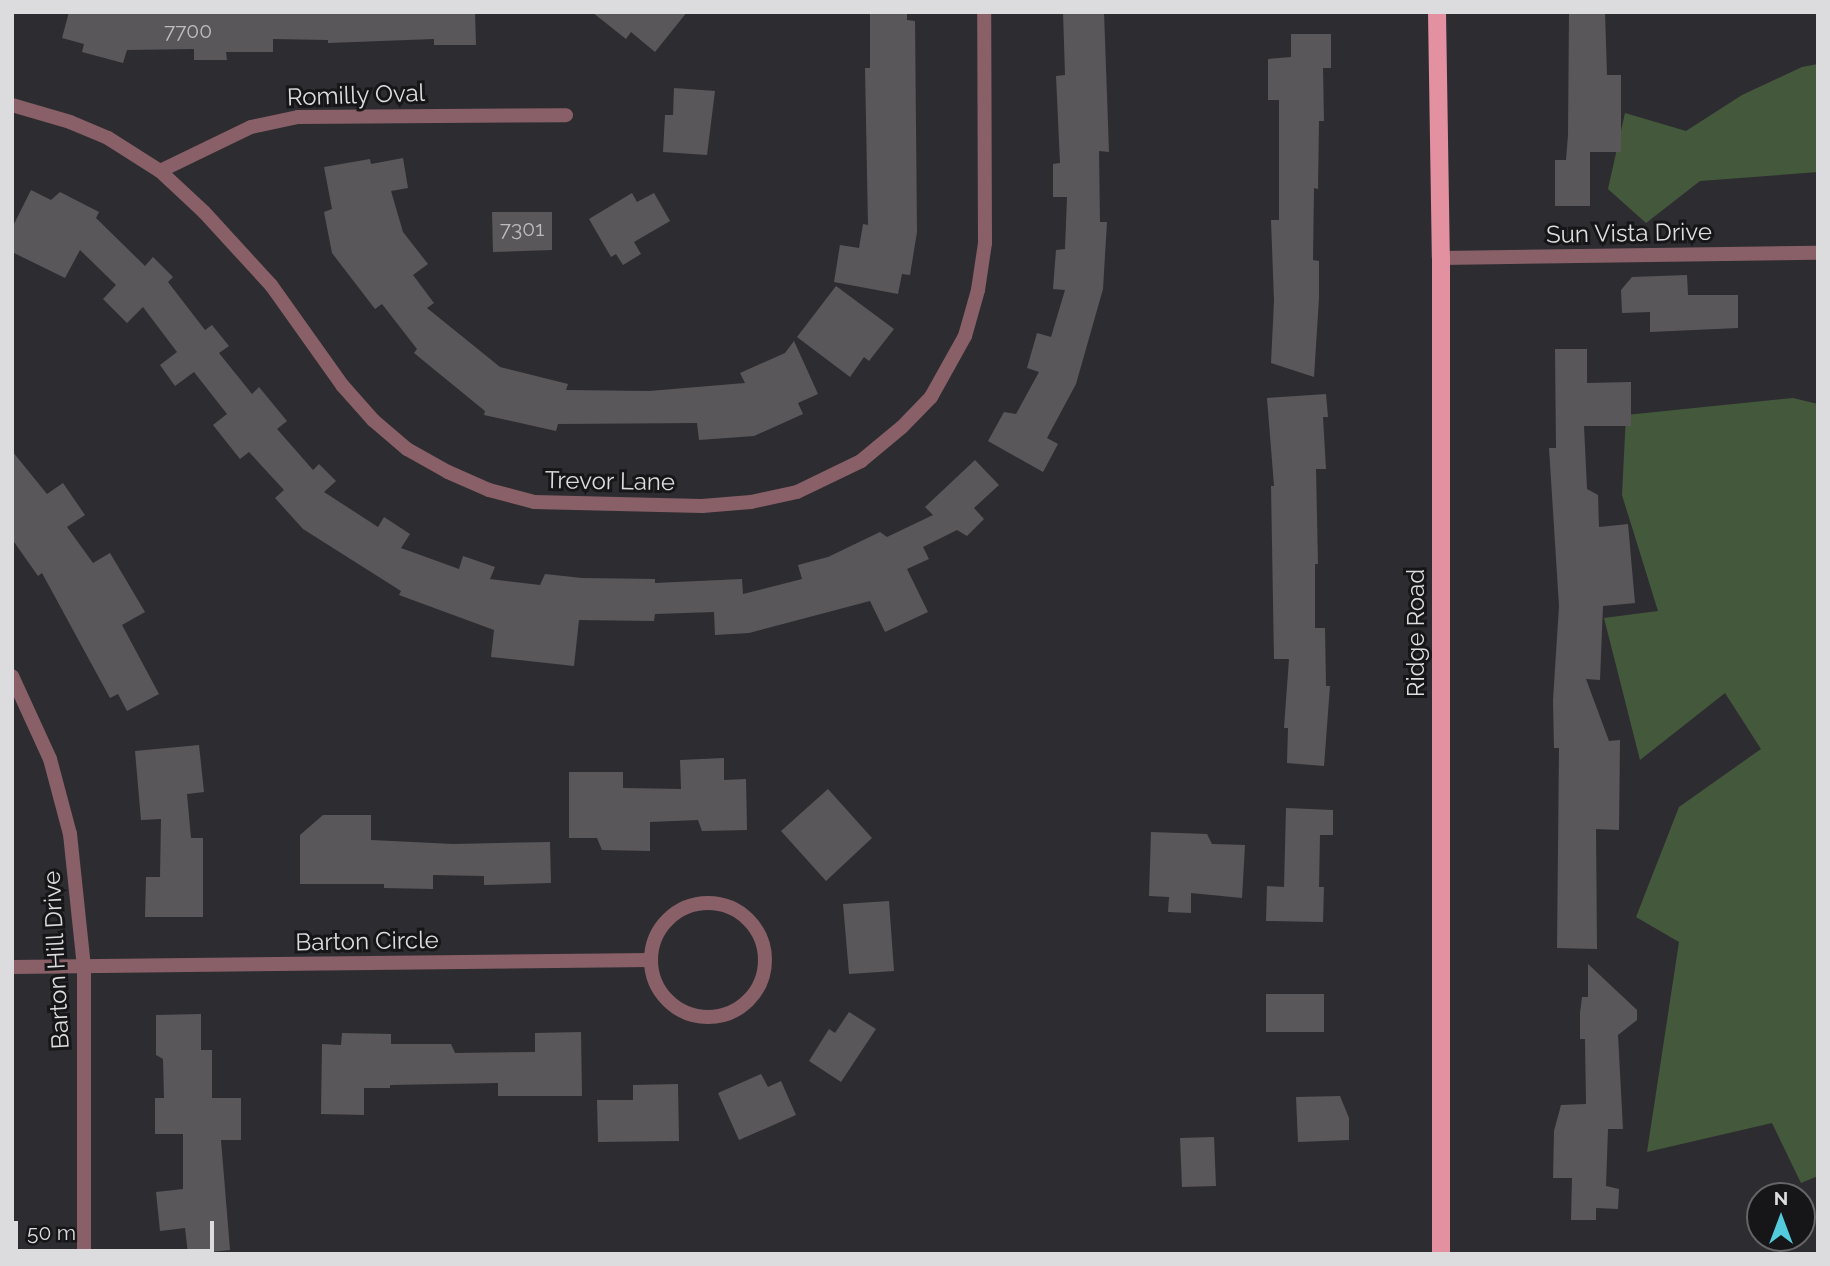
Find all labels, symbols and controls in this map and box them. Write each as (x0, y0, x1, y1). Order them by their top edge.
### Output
house number: 7700 (164, 18, 212, 44)
street label: Romilly Oval (286, 78, 426, 112)
house number: 7301 (500, 216, 544, 242)
street label: Sun Vista Drive (1545, 217, 1713, 249)
street label: Trevor Lane (544, 465, 676, 497)
street label: Ridge Road (1402, 569, 1430, 697)
street label: Barton Hill Drive (37, 870, 75, 1050)
street label: Barton Circle (295, 925, 439, 957)
north arrow (1746, 1182, 1816, 1252)
text: N (1774, 1187, 1788, 1209)
scale bar (18, 1206, 217, 1250)
text: 50 m (27, 1220, 76, 1245)

